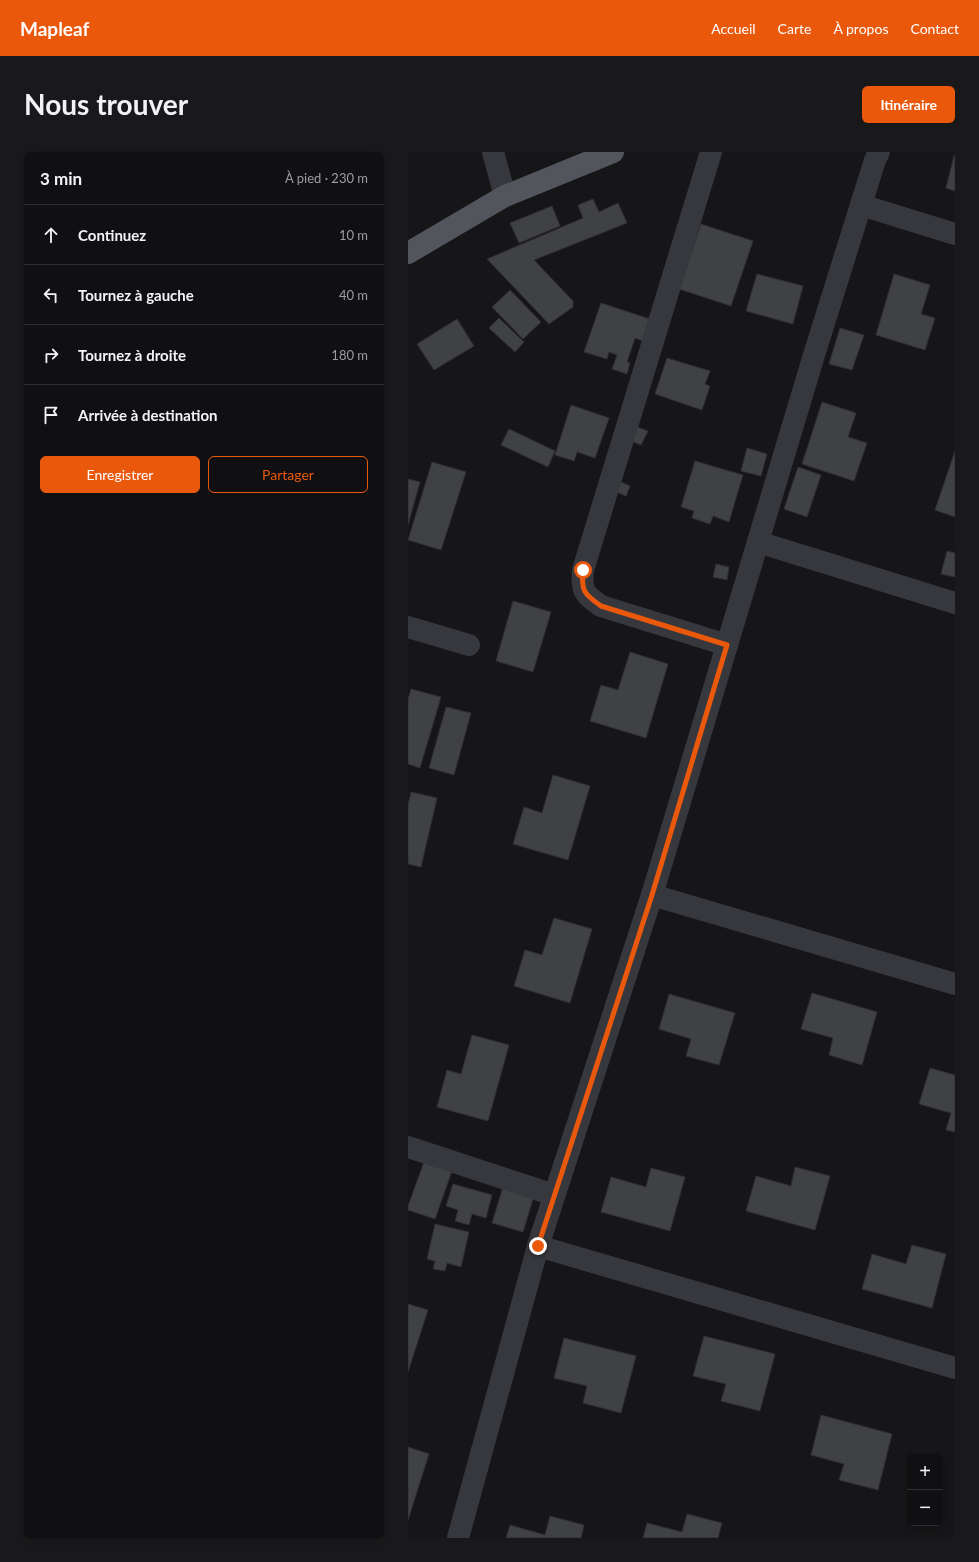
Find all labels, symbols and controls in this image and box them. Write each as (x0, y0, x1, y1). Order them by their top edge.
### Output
text: Mapleaf (20, 17, 89, 40)
text: Accueil (711, 20, 756, 37)
text: Carte (778, 20, 811, 37)
text: À propos (833, 20, 888, 37)
text: Contact (910, 20, 959, 37)
button: Itinéraire (862, 86, 955, 123)
text: Nous trouver (24, 87, 188, 121)
text: 3 min (40, 168, 82, 189)
text: À pied · 230 m (285, 170, 368, 186)
icon: ahead (40, 224, 62, 246)
text: Continuez (78, 226, 146, 244)
text: 10 m (339, 227, 368, 243)
icon: left (40, 284, 62, 306)
text: Tournez à gauche (78, 286, 194, 304)
text: 40 m (339, 287, 368, 303)
icon: right (40, 344, 62, 366)
text: Tournez à droite (78, 346, 186, 364)
text: 180 m (331, 347, 368, 363)
icon: arrive (40, 404, 62, 426)
text: Arrivée à destination (78, 406, 217, 424)
button: Enregistrer (40, 456, 200, 493)
button: Partager (208, 456, 368, 493)
route start (574, 561, 592, 579)
route end (529, 1237, 547, 1255)
map controls (907, 1454, 943, 1526)
button: + (907, 1454, 943, 1490)
button: − (907, 1490, 943, 1526)

